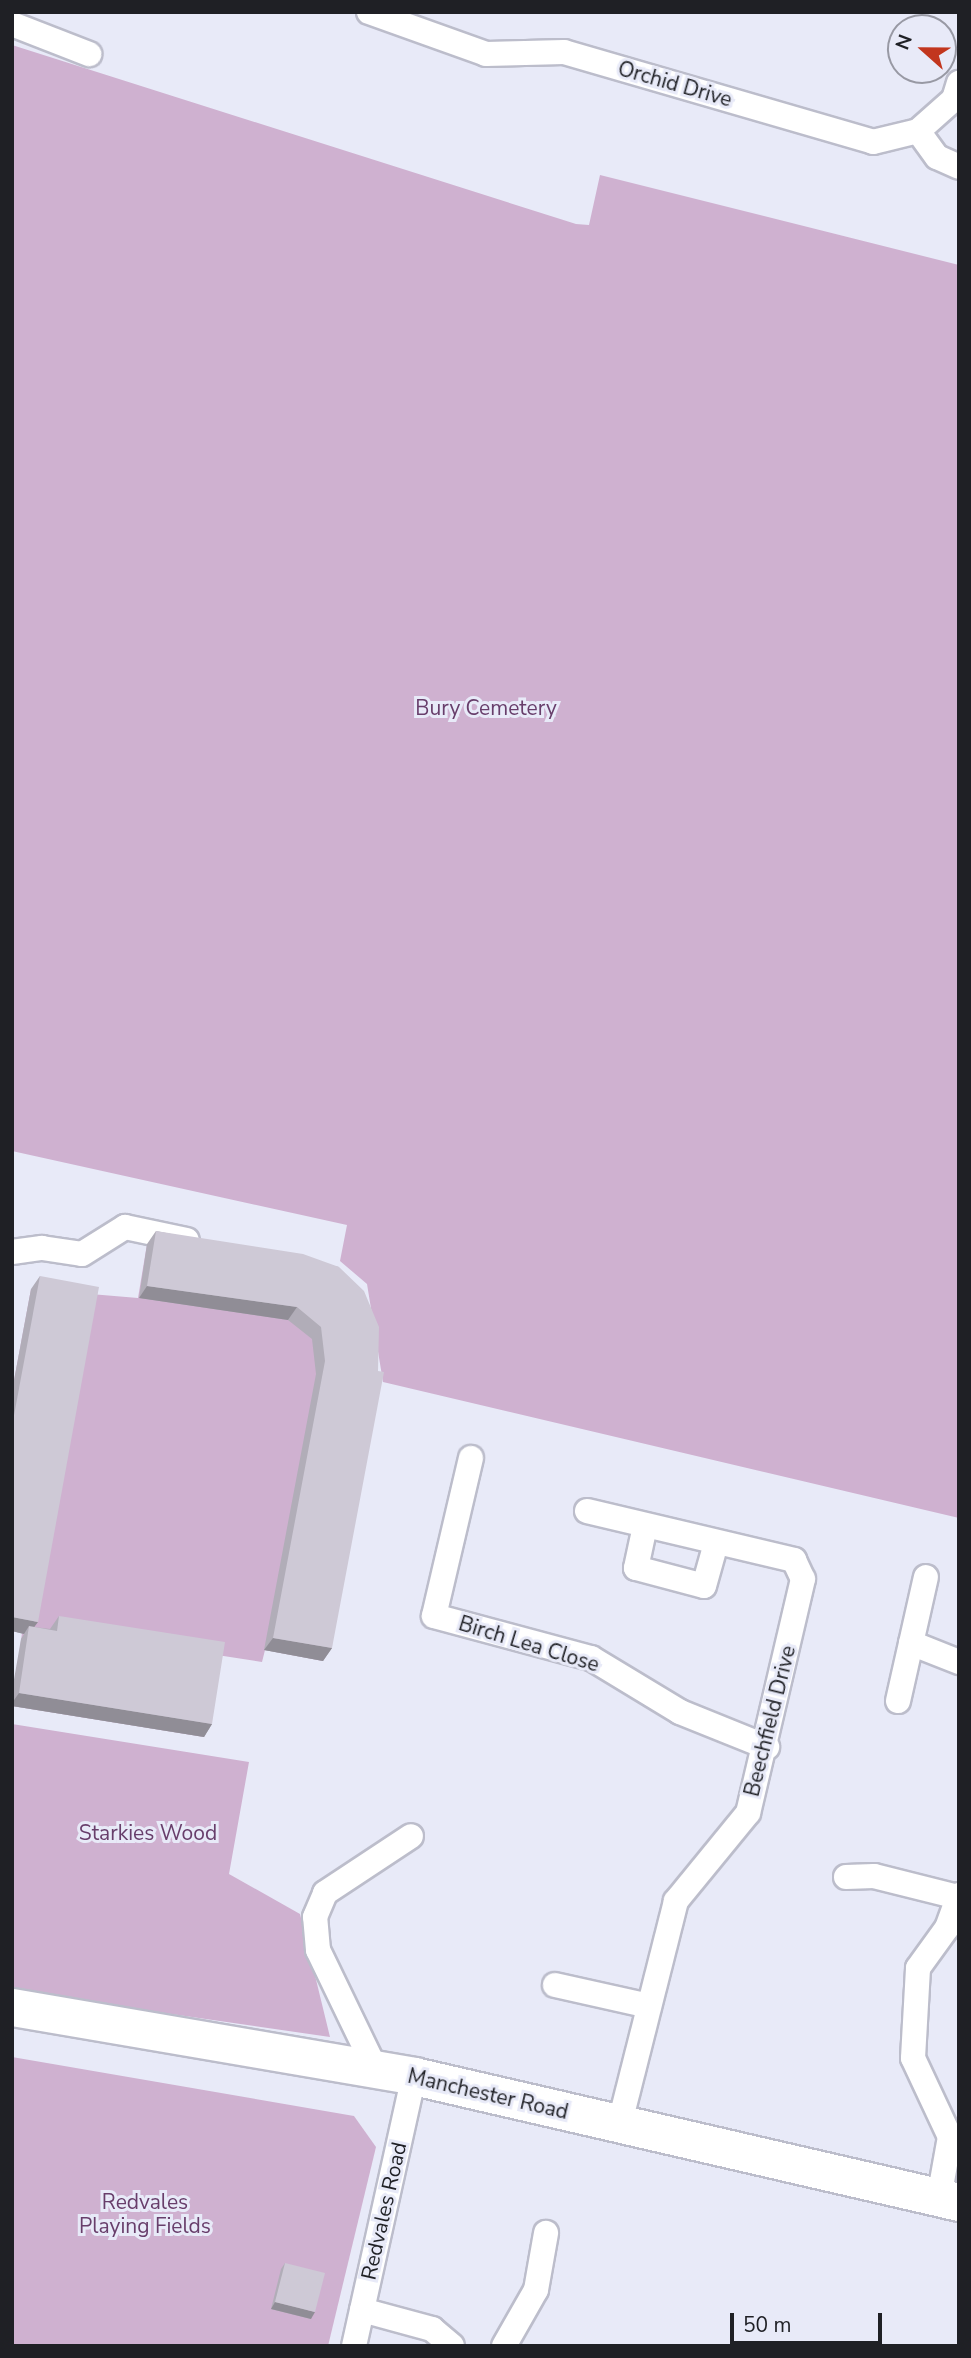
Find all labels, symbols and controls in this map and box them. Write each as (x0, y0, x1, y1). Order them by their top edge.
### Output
north arrow (887, 14, 957, 84)
text: N (890, 31, 919, 53)
street label: Orchid Drive (615, 56, 735, 112)
park label: Bury Cemetery (415, 695, 557, 721)
street label: Birch Lea Close (456, 1611, 602, 1677)
street label: Beechfield Drive (739, 1643, 801, 1799)
park label: Starkies Wood (79, 1820, 217, 1846)
street label: Manchester Road (405, 2063, 571, 2125)
street label: Redvales Road (356, 2140, 412, 2282)
park label: Redvales Playing Fields (79, 2189, 211, 2239)
scale bar (733, 2298, 885, 2342)
text: 50 m (743, 2311, 792, 2339)

